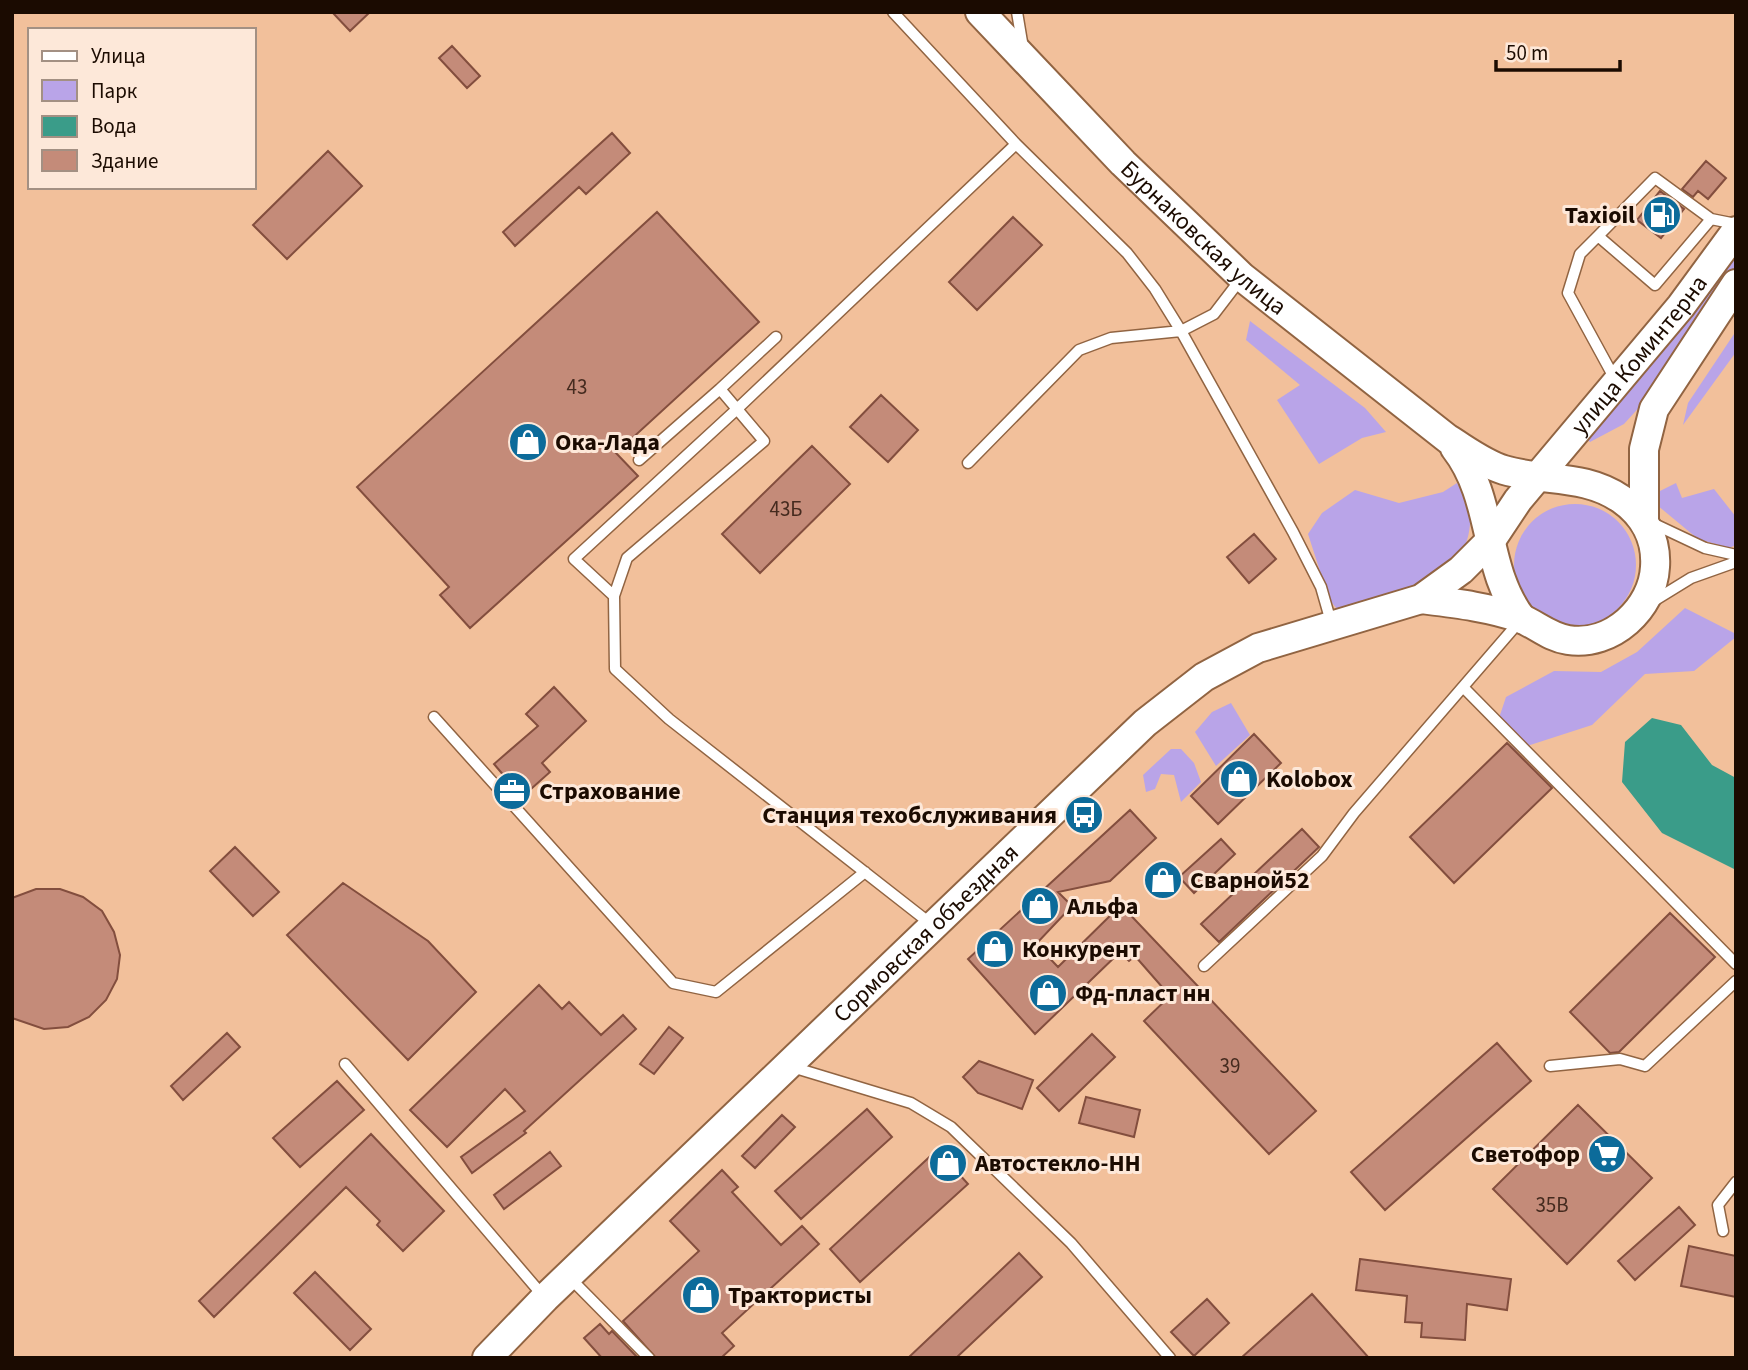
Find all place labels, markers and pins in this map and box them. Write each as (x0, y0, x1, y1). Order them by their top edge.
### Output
fuel station icon: Taxioil (1641, 194, 1683, 236)
place label: Taxioil (1565, 198, 1635, 233)
shop icon: Ока-Лада (507, 421, 549, 463)
place label: Ока-Лада (555, 425, 660, 460)
shop icon: Kolobox (1218, 758, 1260, 800)
place label: Kolobox (1266, 762, 1353, 797)
office icon: Страхование (491, 770, 533, 812)
place label: Страхование (539, 774, 681, 809)
bus stop icon: Станция техобслуживания (1063, 794, 1105, 836)
place label: Станция техобслуживания (762, 798, 1057, 833)
shop icon: Сварной52 (1142, 859, 1184, 901)
place label: Сварной52 (1190, 863, 1310, 898)
shop icon: Альфа (1019, 885, 1061, 927)
place label: Альфа (1066, 889, 1138, 924)
shop icon: Конкурент (974, 928, 1016, 970)
place label: Конкурент (1022, 932, 1141, 967)
shop icon: Фд-пласт нн (1027, 972, 1069, 1014)
place label: Фд-пласт нн (1075, 976, 1210, 1011)
supermarket icon: Светофор (1586, 1133, 1628, 1175)
place label: Светофор (1471, 1137, 1580, 1172)
shop icon: Автостекло-НН (927, 1142, 969, 1184)
place label: Автостекло-НН (974, 1146, 1141, 1181)
shop icon: Трактористы (680, 1274, 722, 1316)
place label: Трактористы (728, 1278, 872, 1313)

